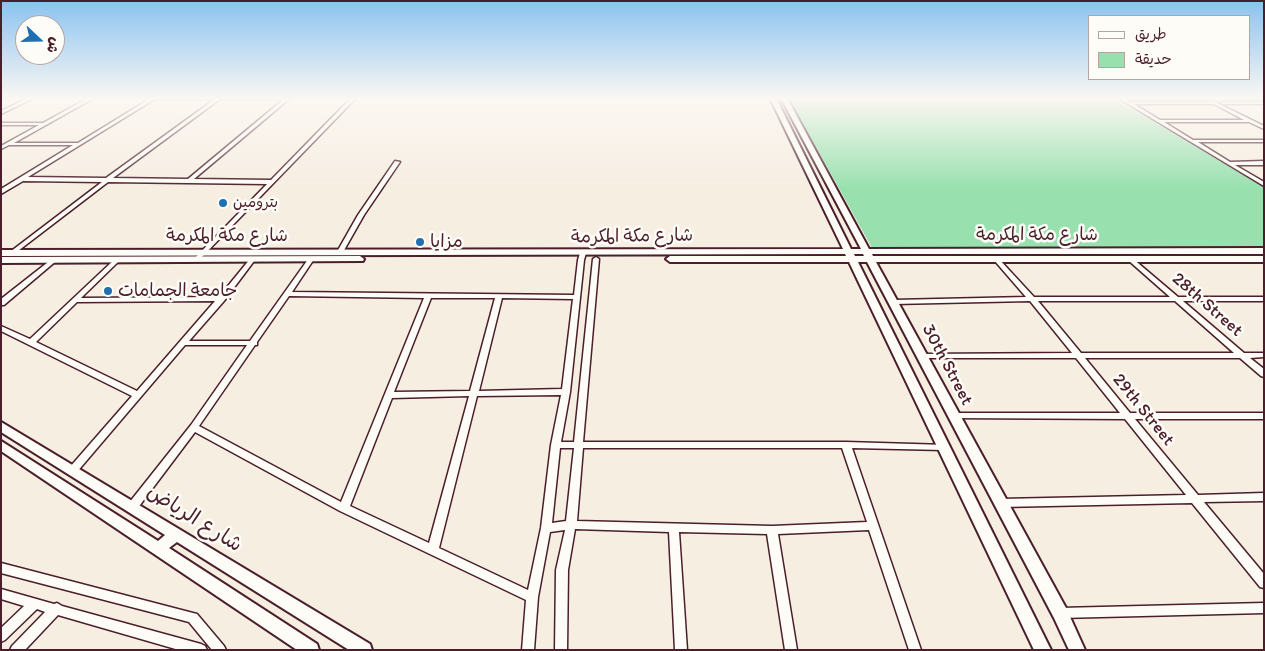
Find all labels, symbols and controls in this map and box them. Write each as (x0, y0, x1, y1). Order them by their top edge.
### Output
north arrow (15, 15, 65, 65)
legend (1088, 15, 1250, 80)
text: طريق (1135, 25, 1167, 43)
text: ش (43, 35, 64, 55)
text: حديقة (1135, 50, 1172, 68)
place label: بترومين (233, 194, 278, 212)
marker: بترومين (217, 197, 229, 209)
street label: شارع مكة المكرمة (976, 224, 1098, 246)
street label: شارع مكة المكرمة (166, 225, 288, 247)
street label: شارع مكة المكرمة (571, 225, 693, 249)
place label: مزايا (430, 231, 463, 253)
marker: مزايا (414, 236, 426, 248)
street label: 28th Street (1167, 268, 1247, 342)
place label: جامعة الجمامات (118, 280, 237, 302)
marker: جامعة الجمامات (102, 285, 114, 297)
street label: 30th Street (917, 321, 977, 409)
street label: 29th Street (1107, 370, 1179, 450)
street label: شارع الرياض (142, 480, 246, 558)

